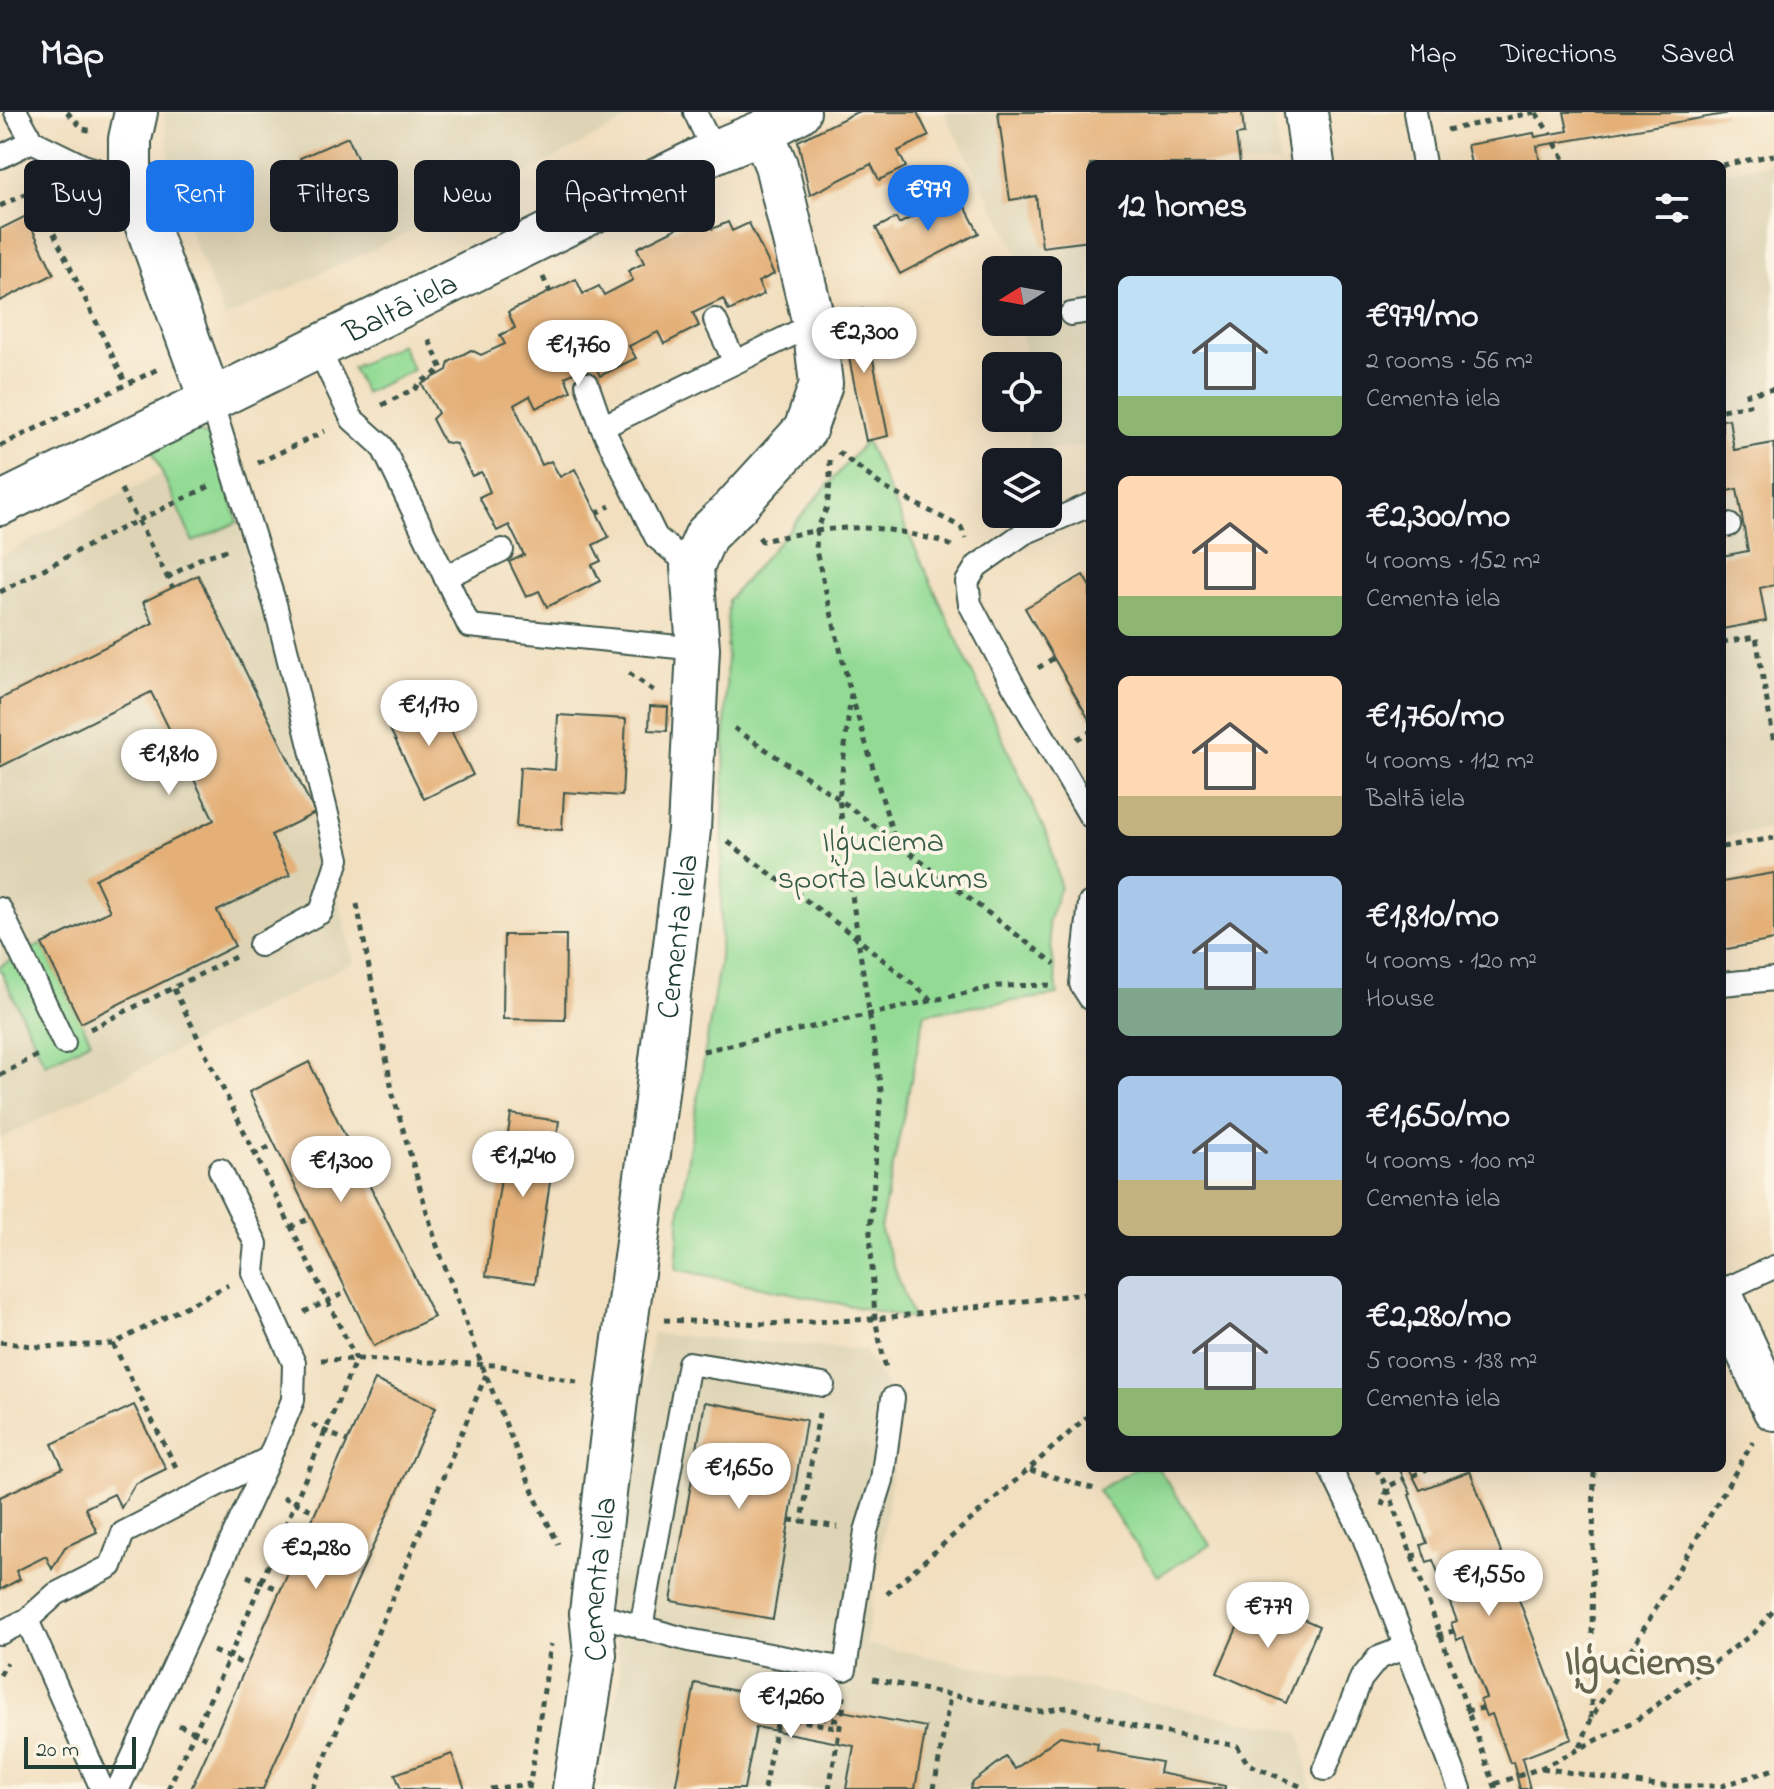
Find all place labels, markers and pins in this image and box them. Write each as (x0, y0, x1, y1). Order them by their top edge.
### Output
pin: €979 (881, 165, 975, 233)
pin: €2,300 (799, 307, 929, 375)
pin: €1,760 (513, 320, 643, 388)
pin: €1,170 (364, 680, 494, 748)
pin: €1,810 (104, 729, 234, 797)
pin: €1,240 (458, 1131, 588, 1199)
pin: €1,300 (276, 1136, 406, 1204)
pin: €1,650 (674, 1443, 804, 1511)
pin: €2,280 (251, 1523, 381, 1591)
pin: €1,550 (1424, 1550, 1554, 1618)
pin: €779 (1221, 1582, 1315, 1650)
pin: €1,260 (726, 1672, 856, 1740)

